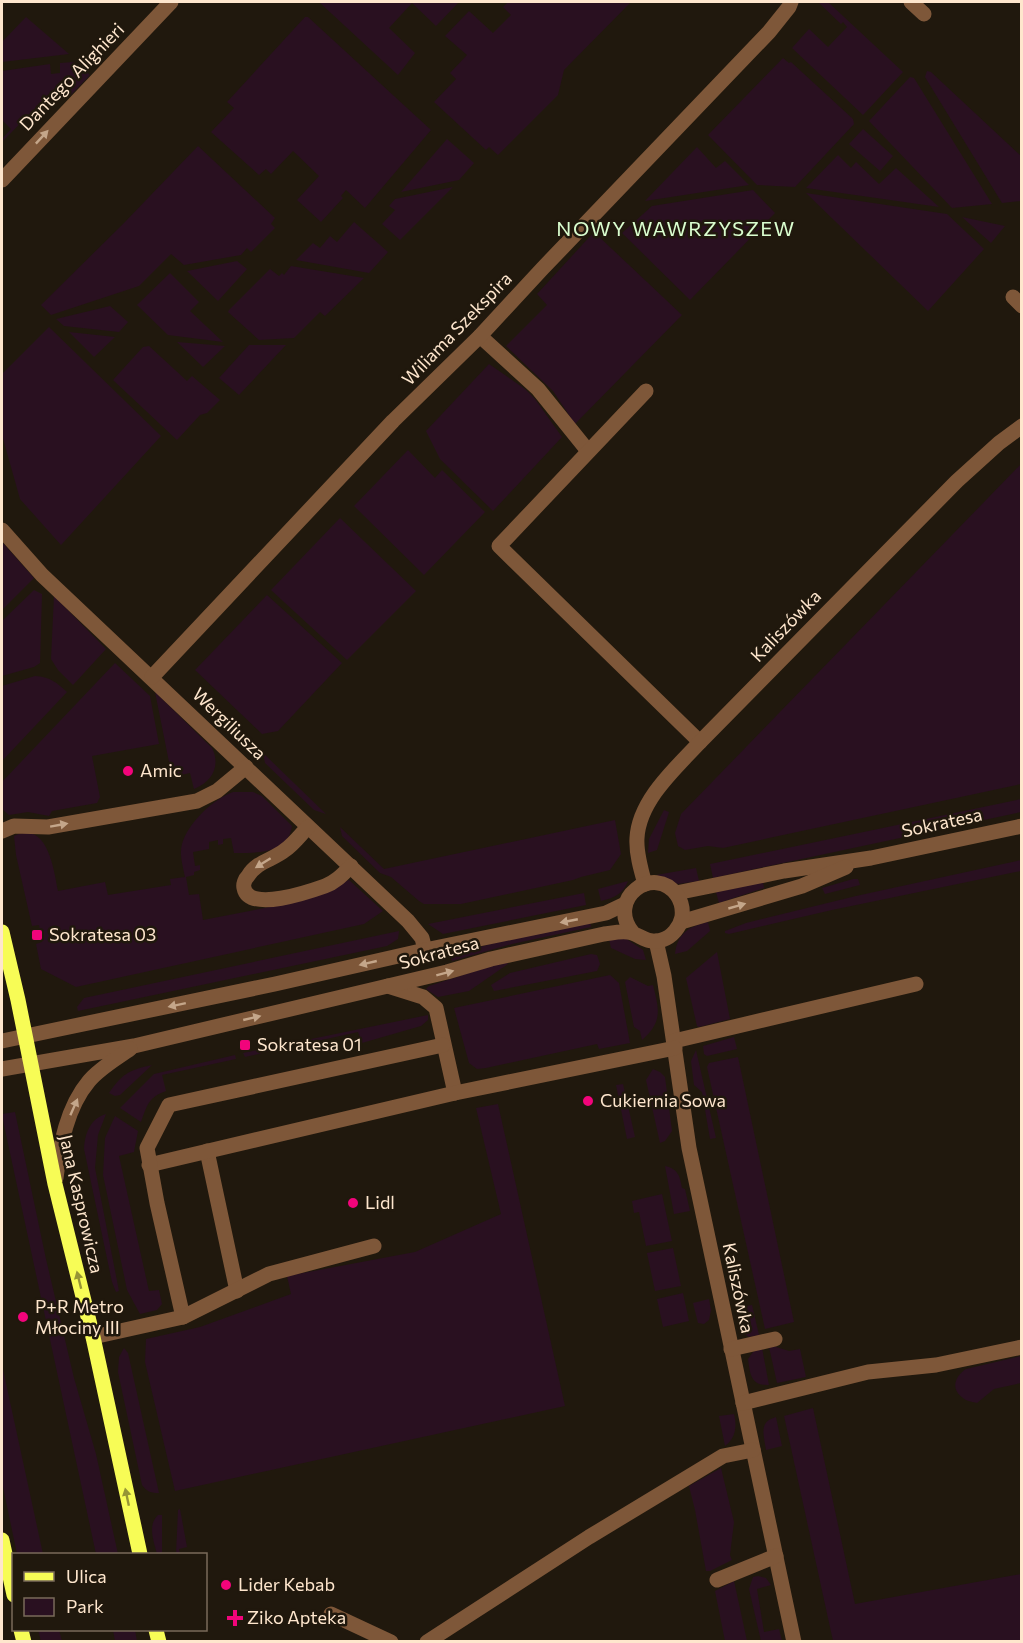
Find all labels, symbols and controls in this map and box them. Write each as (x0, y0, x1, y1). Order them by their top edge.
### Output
street label: Dantego Alighieri (14, 18, 128, 135)
one-way arrow (34, 131, 48, 145)
district label: NOWY WAWRZYSZEW (556, 216, 796, 240)
street label: Wiliama Szekspira (397, 267, 516, 389)
street label: Kaliszówka (745, 585, 825, 666)
street label: Wergiliusza (188, 683, 271, 764)
place label: Amic (140, 759, 182, 781)
marker: Amic (121, 764, 135, 778)
street label: Sokratesa (899, 803, 984, 841)
one-way arrow (49, 820, 68, 829)
one-way arrow (255, 857, 271, 868)
one-way arrow (728, 901, 746, 910)
one-way arrow (560, 917, 579, 926)
place label: Sokratesa 03 (49, 923, 156, 945)
marker: Sokratesa 03 (30, 928, 44, 942)
street label: Sokratesa (396, 931, 481, 973)
one-way arrow (358, 958, 377, 968)
one-way arrow (436, 967, 454, 977)
one-way arrow (167, 1001, 186, 1010)
one-way arrow (243, 1013, 262, 1023)
place label: Sokratesa 01 (257, 1033, 362, 1055)
marker: Sokratesa 01 (238, 1038, 252, 1052)
place label: Cukiernia Sowa (600, 1089, 726, 1111)
marker: Cukiernia Sowa (581, 1094, 595, 1108)
one-way arrow (69, 1098, 79, 1116)
street label: Jana Kasprowicza (55, 1132, 109, 1275)
place label: Lidl (365, 1191, 395, 1213)
marker: Lidl (346, 1196, 360, 1210)
street label: Kaliszówka (719, 1241, 759, 1335)
one-way arrow (73, 1271, 83, 1289)
place label: P+R Metro Młociny III (35, 1295, 124, 1338)
marker: P+R Metro Młociny III (16, 1310, 30, 1324)
one-way arrow (122, 1488, 132, 1507)
legend (12, 1553, 207, 1631)
text: Ulica (66, 1565, 107, 1587)
place label: Lider Kebab (238, 1573, 335, 1595)
marker: Lider Kebab (219, 1578, 233, 1592)
text: Park (66, 1595, 104, 1617)
place label: Ziko Apteka (247, 1606, 346, 1628)
marker: Ziko Apteka (228, 1611, 242, 1625)

